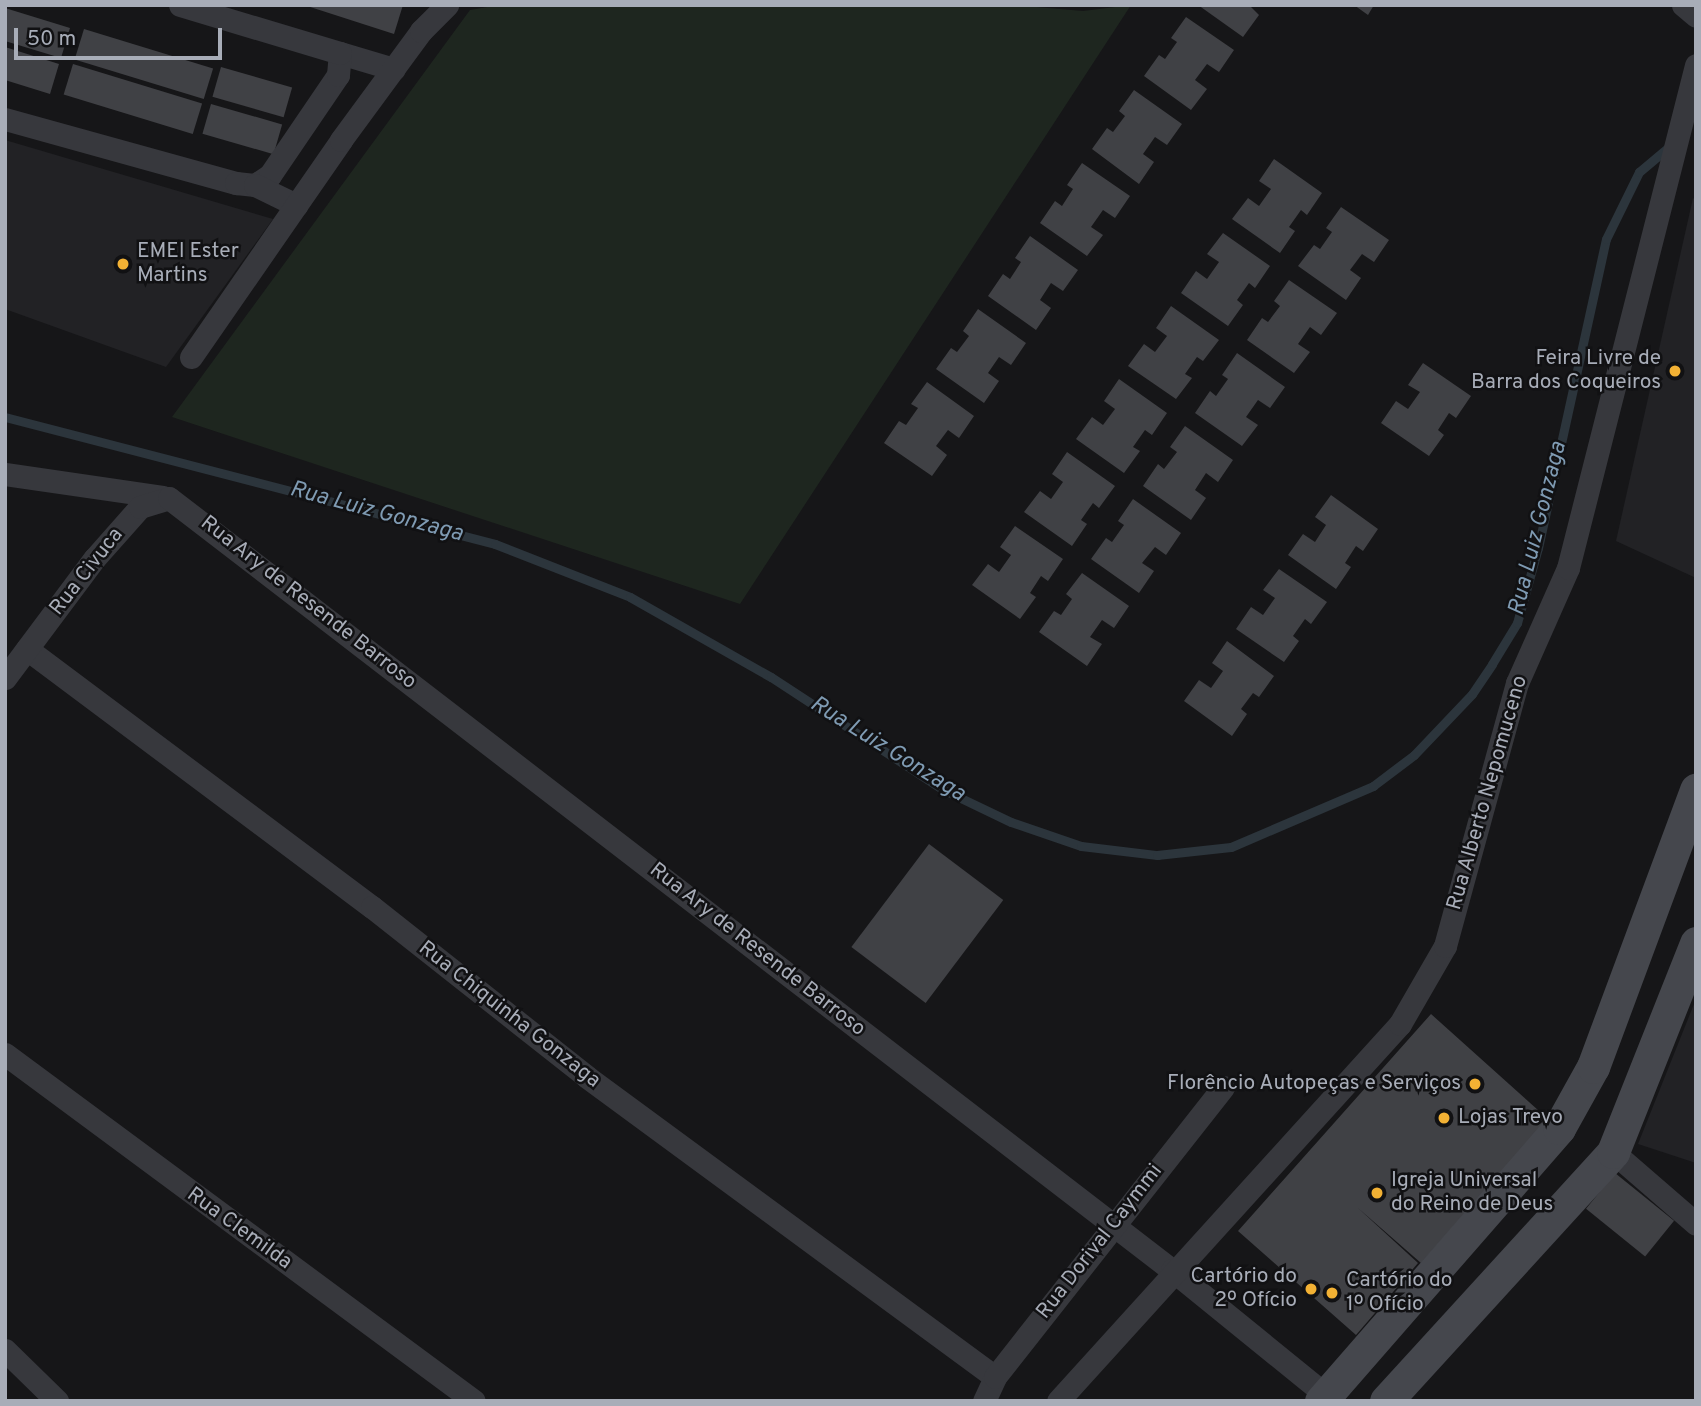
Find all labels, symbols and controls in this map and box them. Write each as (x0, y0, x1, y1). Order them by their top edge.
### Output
scale bar (18, 14, 226, 58)
text: 50 m (27, 26, 76, 53)
place label: EMEI Ester Martins (137, 239, 239, 289)
marker: EMEI Ester Martins (115, 256, 131, 272)
place label: Feira Livre de Barra dos Coqueiros (1471, 346, 1661, 396)
marker: Feira Livre de Barra dos Coqueiros (1667, 363, 1683, 379)
water label: Rua Luiz Gonzaga (1504, 439, 1574, 619)
water label: Rua Luiz Gonzaga (286, 477, 466, 549)
street label: Rua Ary de Resende Barroso (195, 511, 421, 695)
street label: Rua Civuca (45, 523, 129, 621)
street label: Rua Alberto Nepomuceno (1442, 672, 1534, 914)
water label: Rua Luiz Gonzaga (804, 691, 970, 809)
street label: Rua Ary de Resende Barroso (644, 858, 870, 1042)
street label: Rua Chiquinha Gonzaga (413, 936, 605, 1094)
place label: Florêncio Autopeças e Serviços (1166, 1071, 1461, 1097)
marker: Florêncio Autopeças e Serviços (1467, 1076, 1483, 1092)
place label: Lojas Trevo (1458, 1105, 1564, 1131)
marker: Lojas Trevo (1436, 1110, 1452, 1126)
street label: Rua Dorival Caymmi (1032, 1160, 1168, 1324)
place label: Igreja Universal do Reino de Deus (1391, 1168, 1553, 1218)
street label: Rua Clemilda (182, 1182, 296, 1276)
marker: Igreja Universal do Reino de Deus (1369, 1185, 1385, 1201)
place label: Cartório do 2º Ofício (1191, 1264, 1297, 1314)
place label: Cartório do 1º Ofício (1346, 1268, 1452, 1318)
marker: Cartório do 2º Ofício (1303, 1281, 1319, 1297)
marker: Cartório do 1º Ofício (1324, 1285, 1340, 1301)

